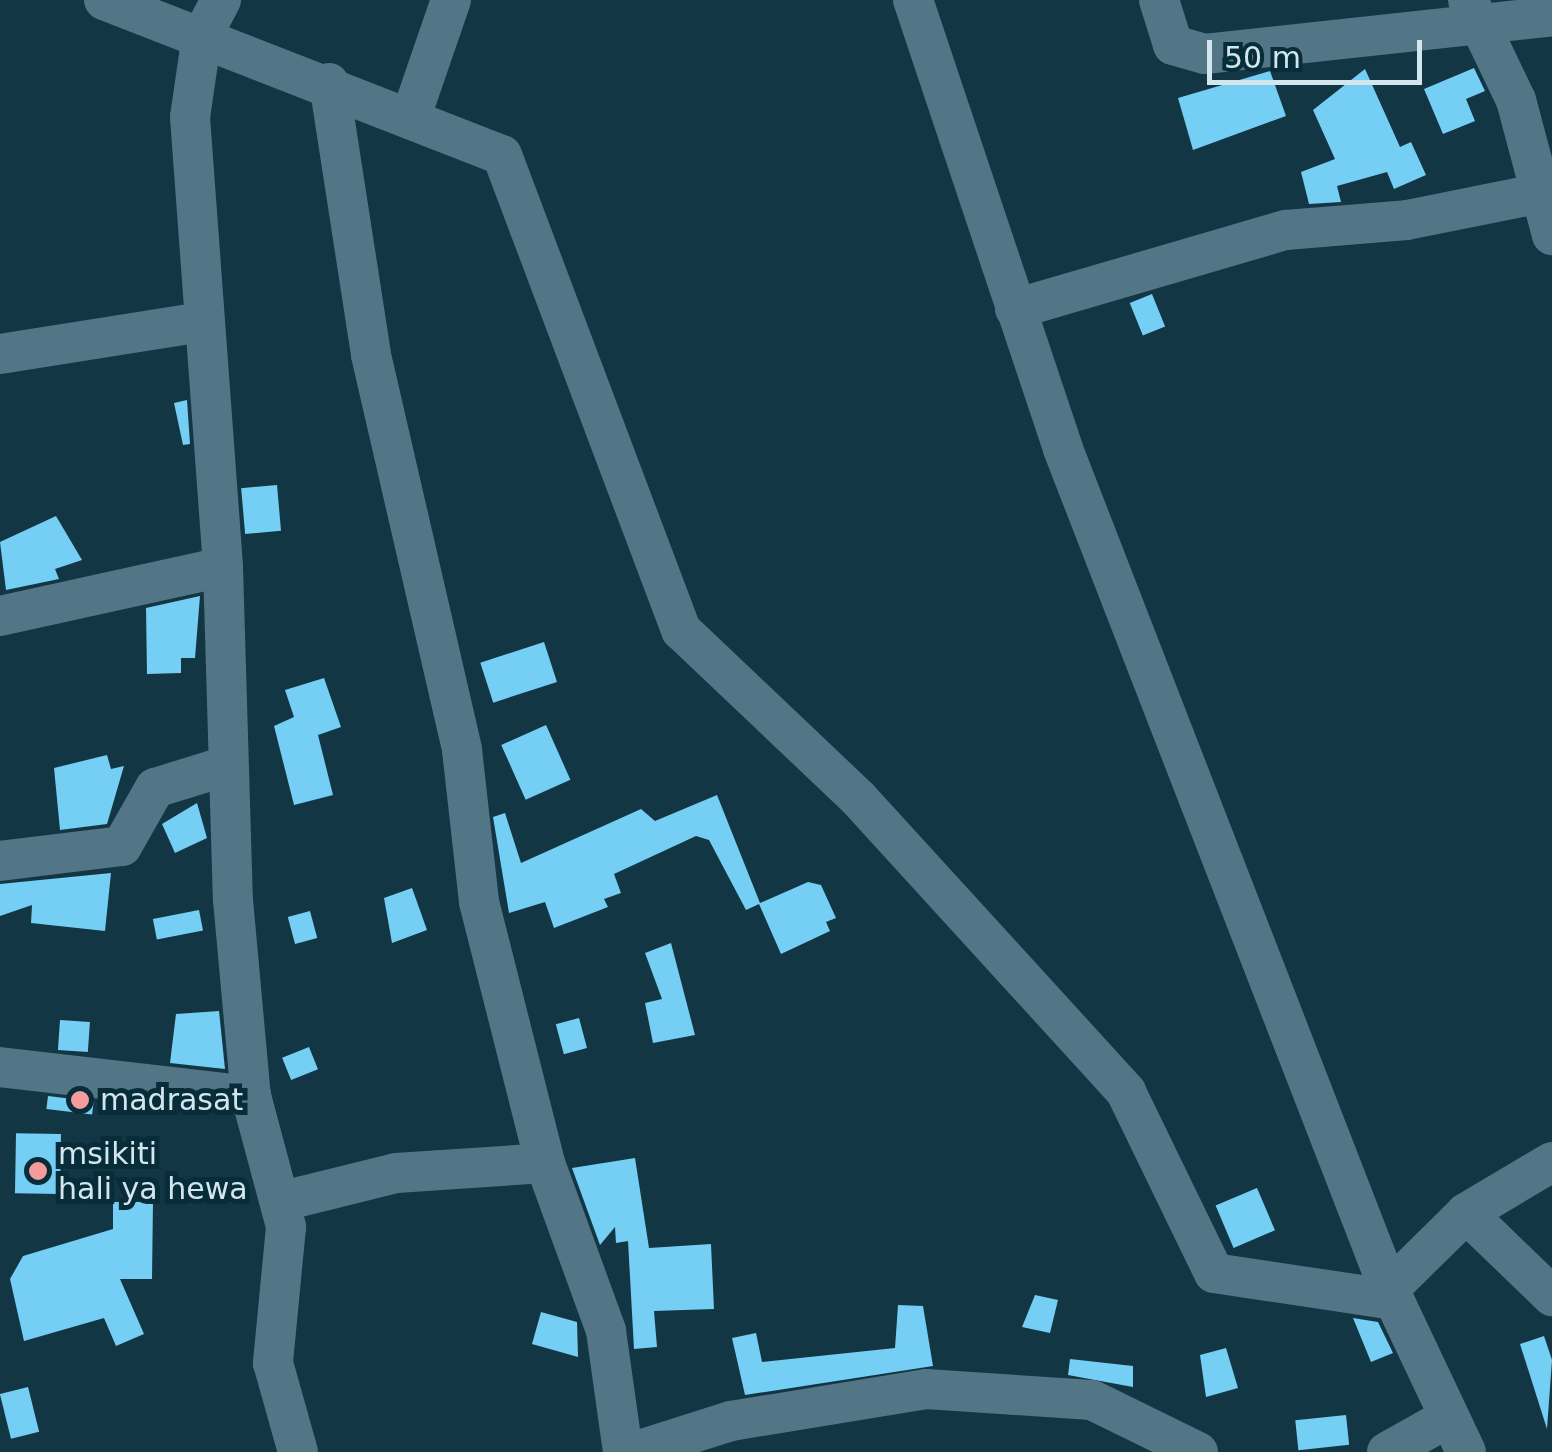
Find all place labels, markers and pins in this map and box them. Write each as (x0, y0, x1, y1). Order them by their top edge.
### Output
place label: madrasat (100, 1082, 243, 1118)
marker: madrasat (69, 1089, 91, 1111)
place label: msikiti hali ya hewa (58, 1136, 248, 1206)
marker: msikiti hali ya hewa (27, 1160, 49, 1182)

